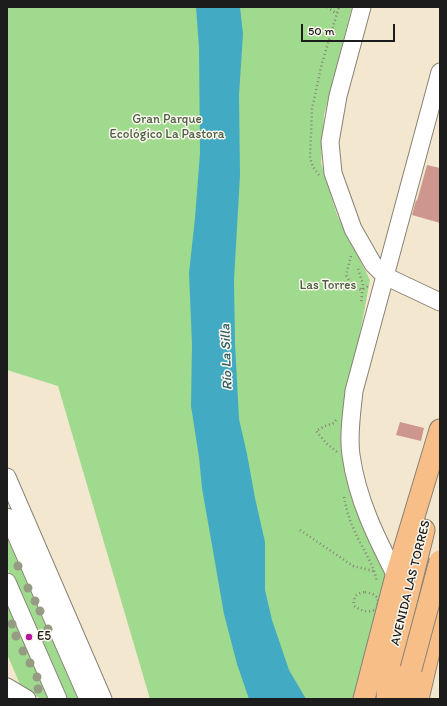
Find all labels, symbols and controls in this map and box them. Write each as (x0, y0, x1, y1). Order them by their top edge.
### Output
scale bar (303, 16, 397, 42)
text: 50 m (308, 24, 334, 38)
park label: Gran Parque Ecológico La Pastora (109, 112, 225, 143)
park label: Las Torres (300, 278, 356, 294)
water label: Río La Silla (217, 324, 237, 390)
street label: AVENIDA LAS TORRES (388, 519, 434, 647)
place label: E5 (37, 629, 51, 645)
marker: E5 (24, 632, 34, 642)

